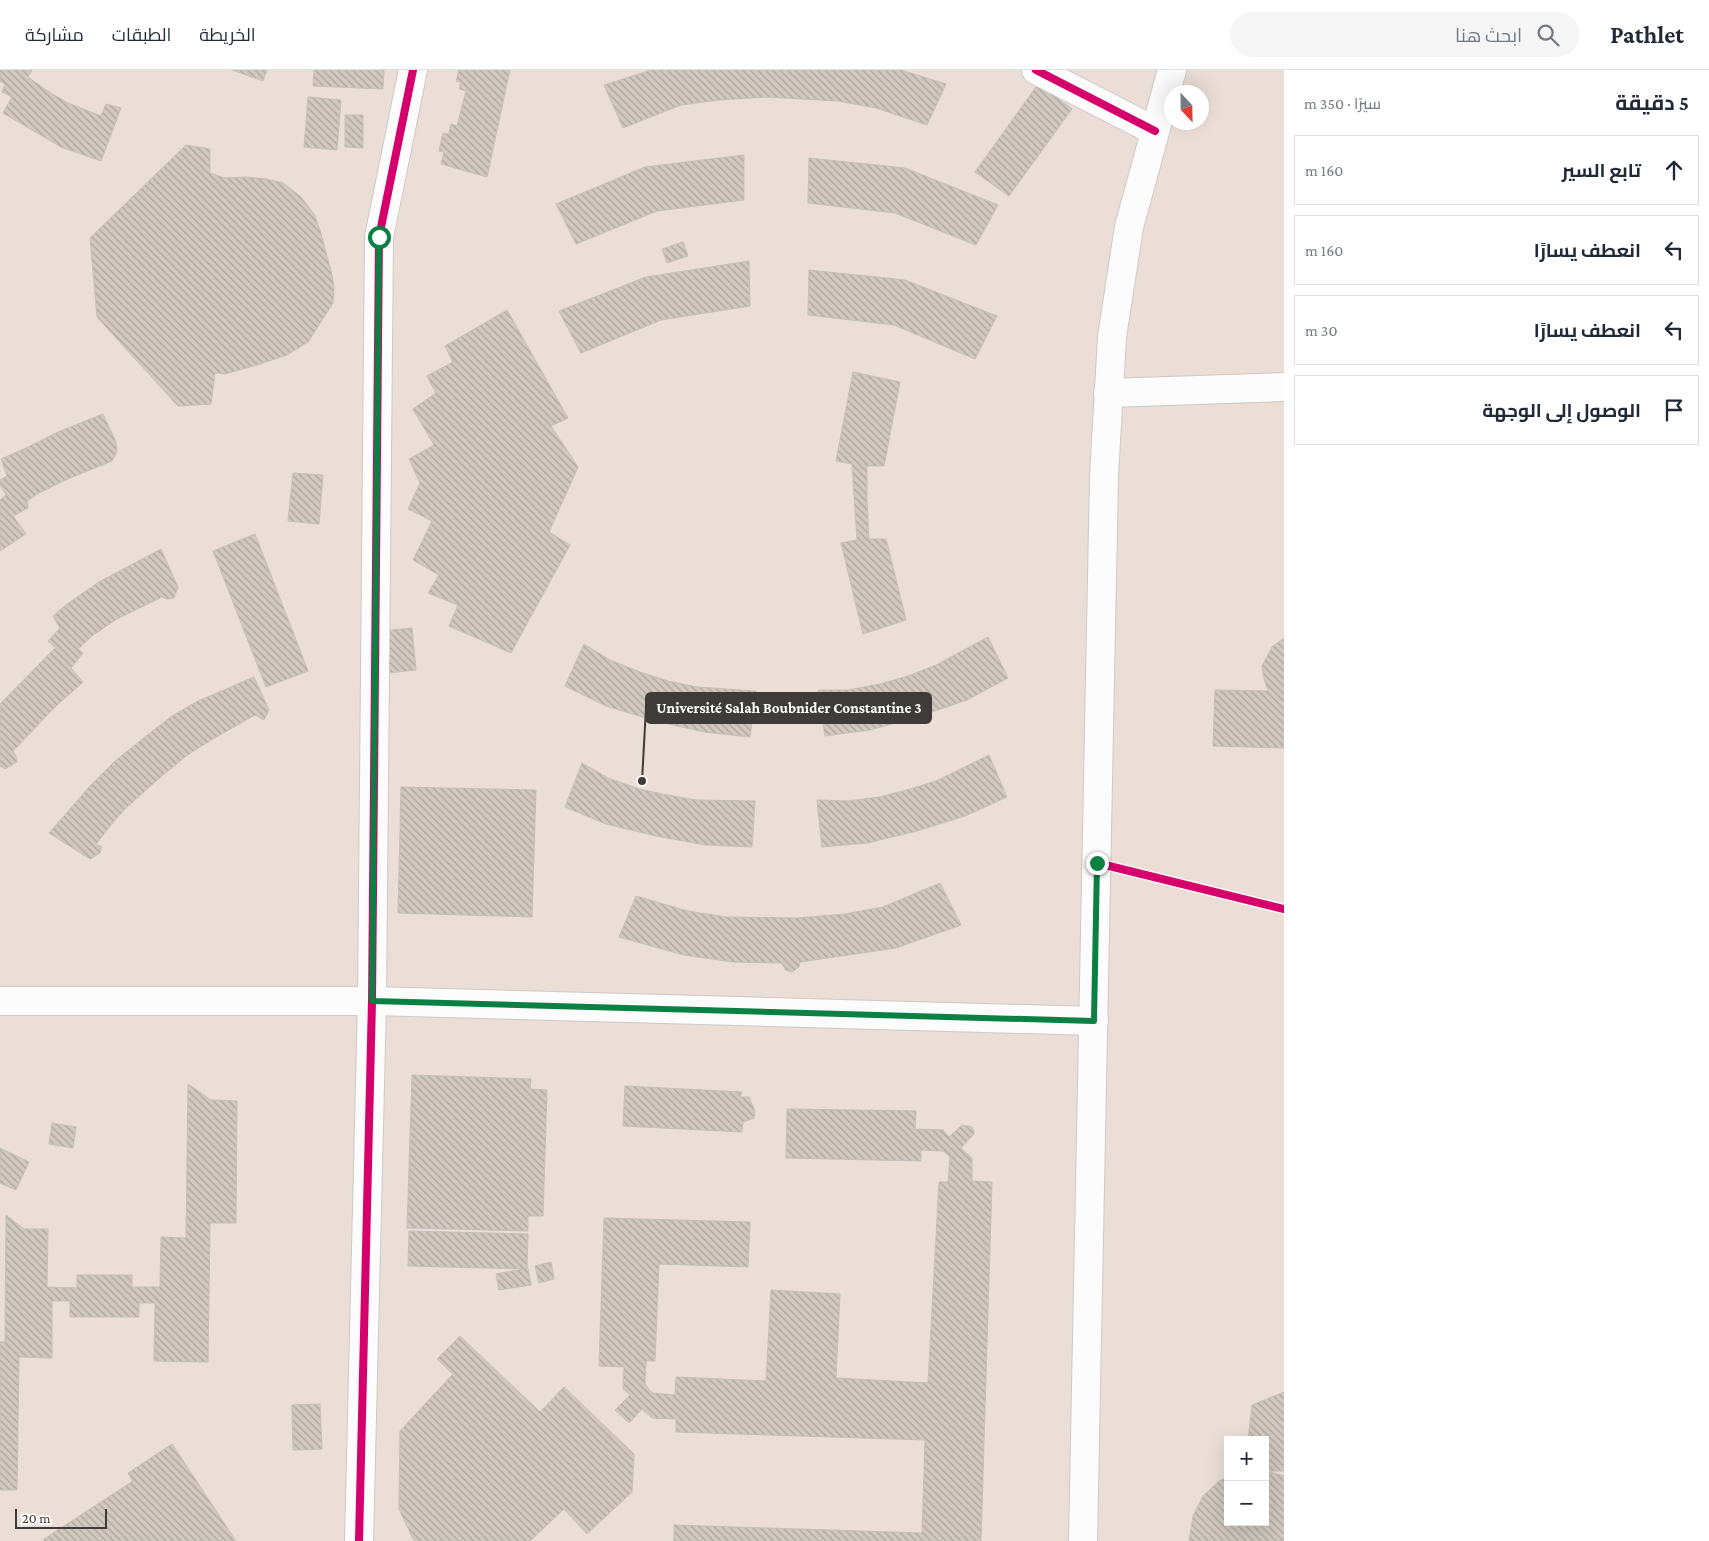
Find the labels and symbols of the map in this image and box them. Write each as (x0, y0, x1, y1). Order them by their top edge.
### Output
north arrow (1164, 85, 1209, 130)
route start (368, 226, 391, 249)
callout: Université Salah Boubnider Constantine 3 (646, 693, 931, 723)
text: Université Salah Boubnider Constantine 3 (656, 700, 922, 716)
route end (1086, 852, 1109, 875)
scale bar (15, 1506, 108, 1529)

